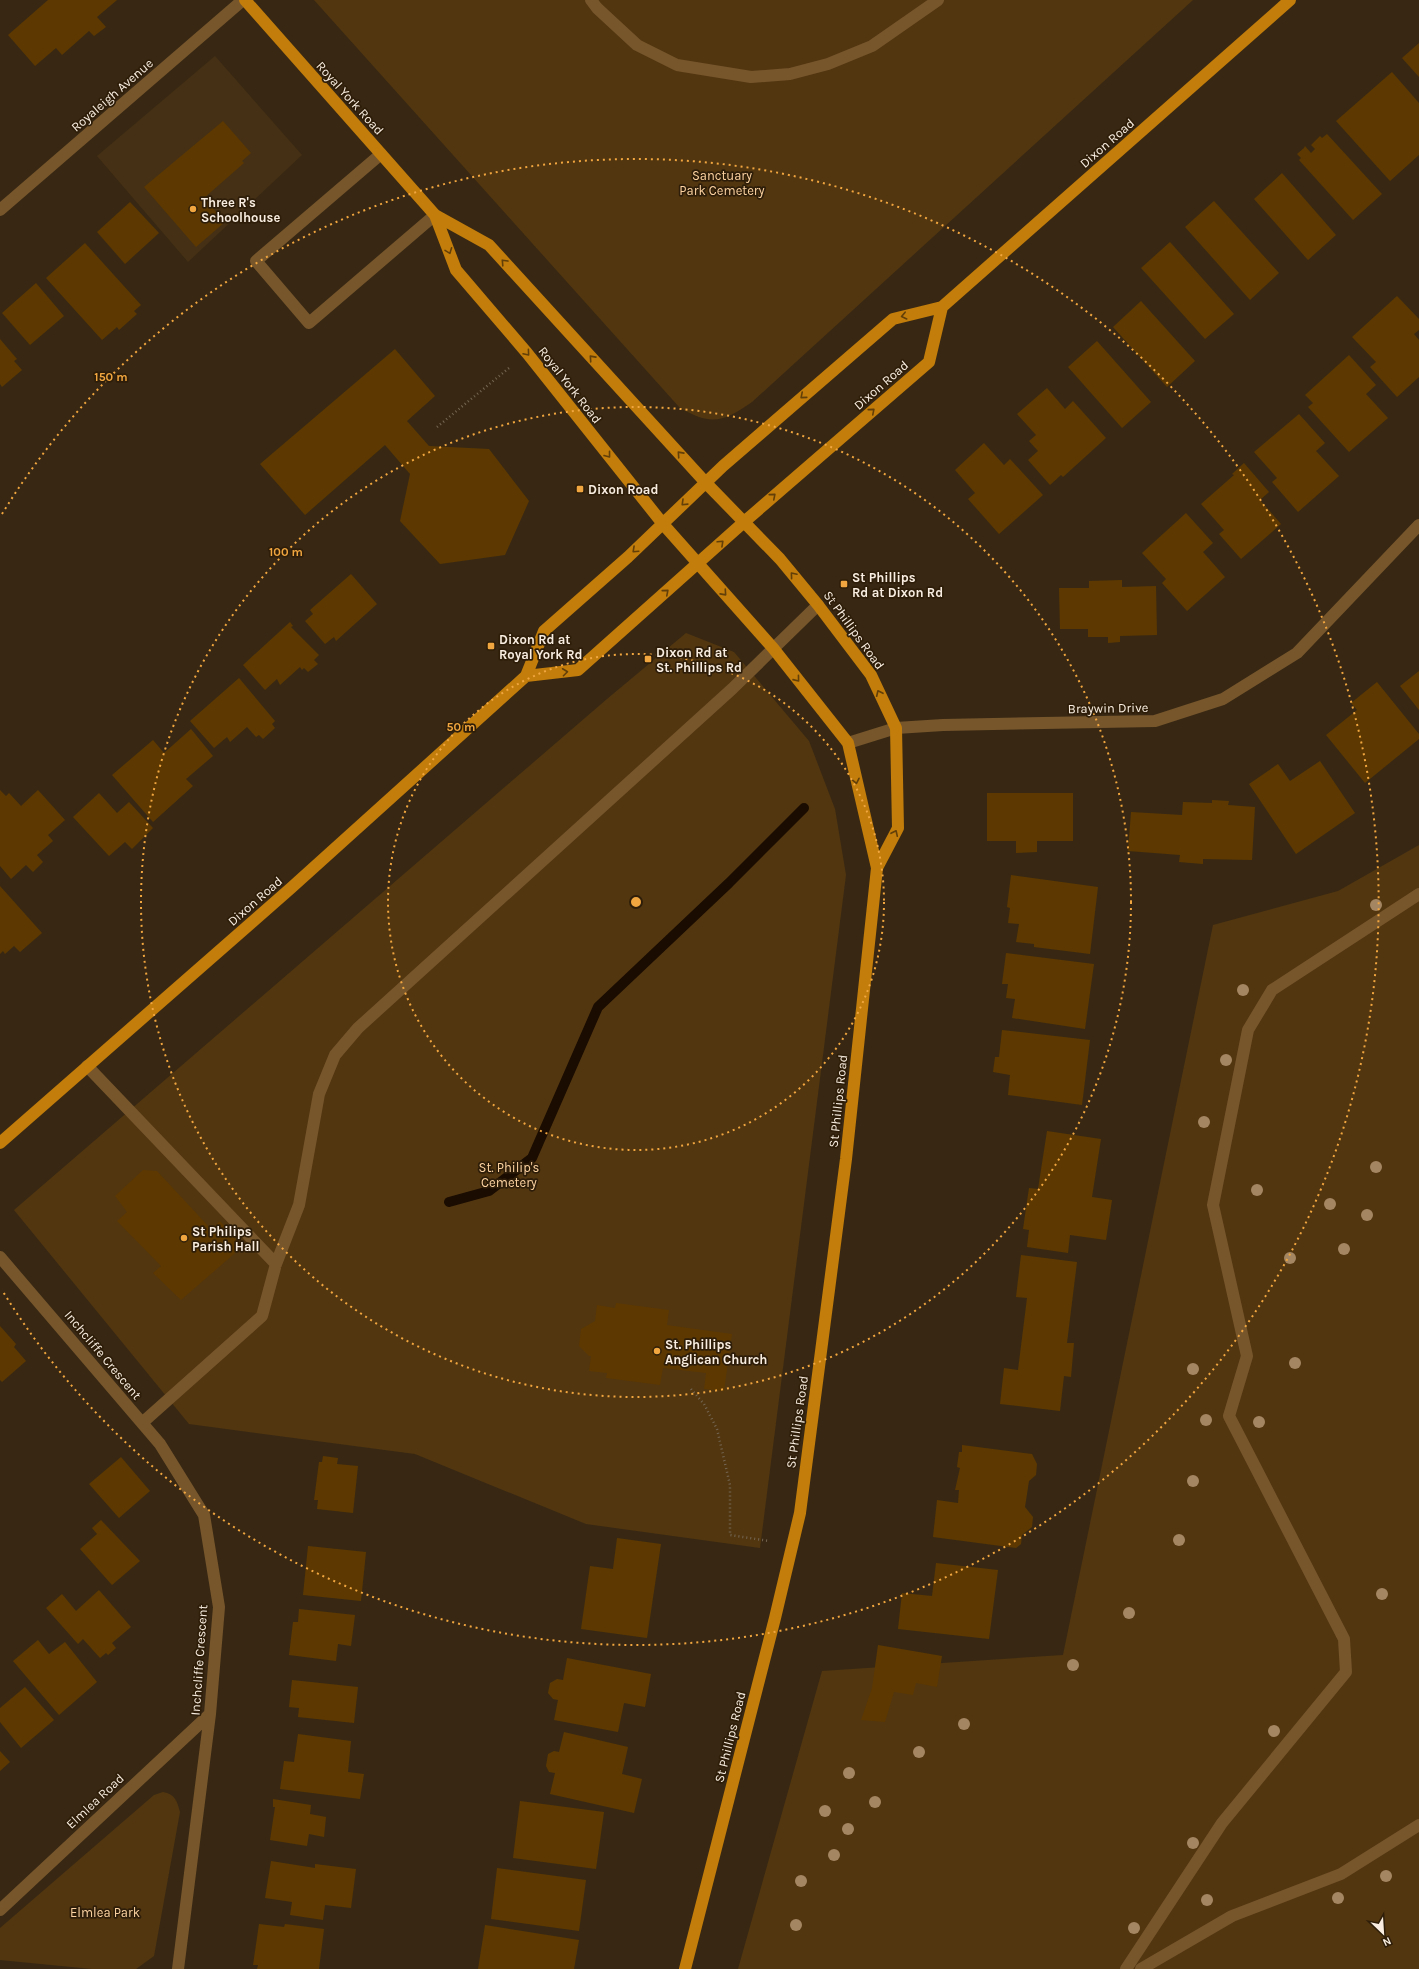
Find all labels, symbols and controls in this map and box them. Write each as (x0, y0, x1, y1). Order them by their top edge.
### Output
street label: Royaleigh Avenue (68, 55, 156, 135)
street label: Royal York Road (313, 58, 387, 138)
street label: Dixon Road (1077, 115, 1137, 171)
park label: Sanctuary Park Cemetery (679, 168, 765, 198)
place label: Three R's Schoolhouse (201, 195, 280, 225)
marker: Three R's Schoolhouse (188, 204, 198, 214)
one-way arrow (444, 248, 452, 255)
one-way arrow (501, 259, 509, 267)
one-way arrow (901, 311, 907, 319)
street label: Royal York Road (535, 344, 605, 426)
one-way arrow (523, 349, 530, 356)
one-way arrow (590, 355, 597, 362)
street label: Dixon Road (851, 357, 911, 413)
text: 150 m (94, 370, 128, 384)
one-way arrow (801, 391, 808, 398)
one-way arrow (867, 409, 874, 416)
one-way arrow (604, 450, 611, 457)
one-way arrow (677, 451, 684, 459)
place label: Dixon Road (588, 482, 658, 497)
marker: Dixon Road (575, 484, 585, 494)
one-way arrow (768, 494, 776, 501)
one-way arrow (681, 498, 689, 506)
one-way arrow (716, 540, 724, 548)
text: 100 m (269, 545, 303, 559)
one-way arrow (632, 546, 640, 553)
place label: St Phillips Rd at Dixon Rd (852, 570, 943, 600)
one-way arrow (791, 572, 798, 580)
marker: St Phillips Rd at Dixon Rd (839, 579, 849, 589)
street label: St Phillips Road (820, 588, 888, 672)
one-way arrow (720, 589, 727, 596)
one-way arrow (661, 590, 668, 597)
place label: Dixon Rd at Royal York Rd (499, 632, 582, 662)
marker: Dixon Rd at Royal York Rd (486, 641, 496, 651)
place label: Dixon Rd at St. Phillips Rd (656, 645, 742, 675)
marker: Dixon Rd at St. Phillips Rd (643, 654, 653, 664)
one-way arrow (562, 668, 568, 677)
one-way arrow (792, 674, 799, 681)
one-way arrow (876, 690, 884, 697)
street label: Braywin Drive (1068, 700, 1149, 716)
text: 50 m (447, 720, 476, 734)
one-way arrow (852, 778, 860, 784)
one-way arrow (890, 830, 898, 837)
street label: Dixon Road (225, 873, 285, 929)
centre of rings (629, 895, 643, 909)
street label: St Phillips Road (826, 1054, 850, 1148)
park label: St. Philip's Cemetery (479, 1160, 540, 1190)
place label: St Philips Parish Hall (192, 1224, 259, 1254)
marker: St Philips Parish Hall (179, 1233, 189, 1243)
street label: Inchcliffe Crescent (62, 1308, 145, 1403)
place label: St. Phillips Anglican Church (665, 1337, 767, 1367)
marker: St. Phillips Anglican Church (652, 1346, 662, 1356)
street label: St Phillips Road (783, 1375, 811, 1469)
street label: Inchcliffe Crescent (188, 1604, 210, 1716)
street label: St Phillips Road (711, 1690, 749, 1784)
street label: Elmlea Road (63, 1770, 127, 1832)
park label: Elmlea Park (70, 1905, 140, 1920)
north arrow (1363, 1913, 1403, 1953)
text: N (1381, 1934, 1393, 1949)

